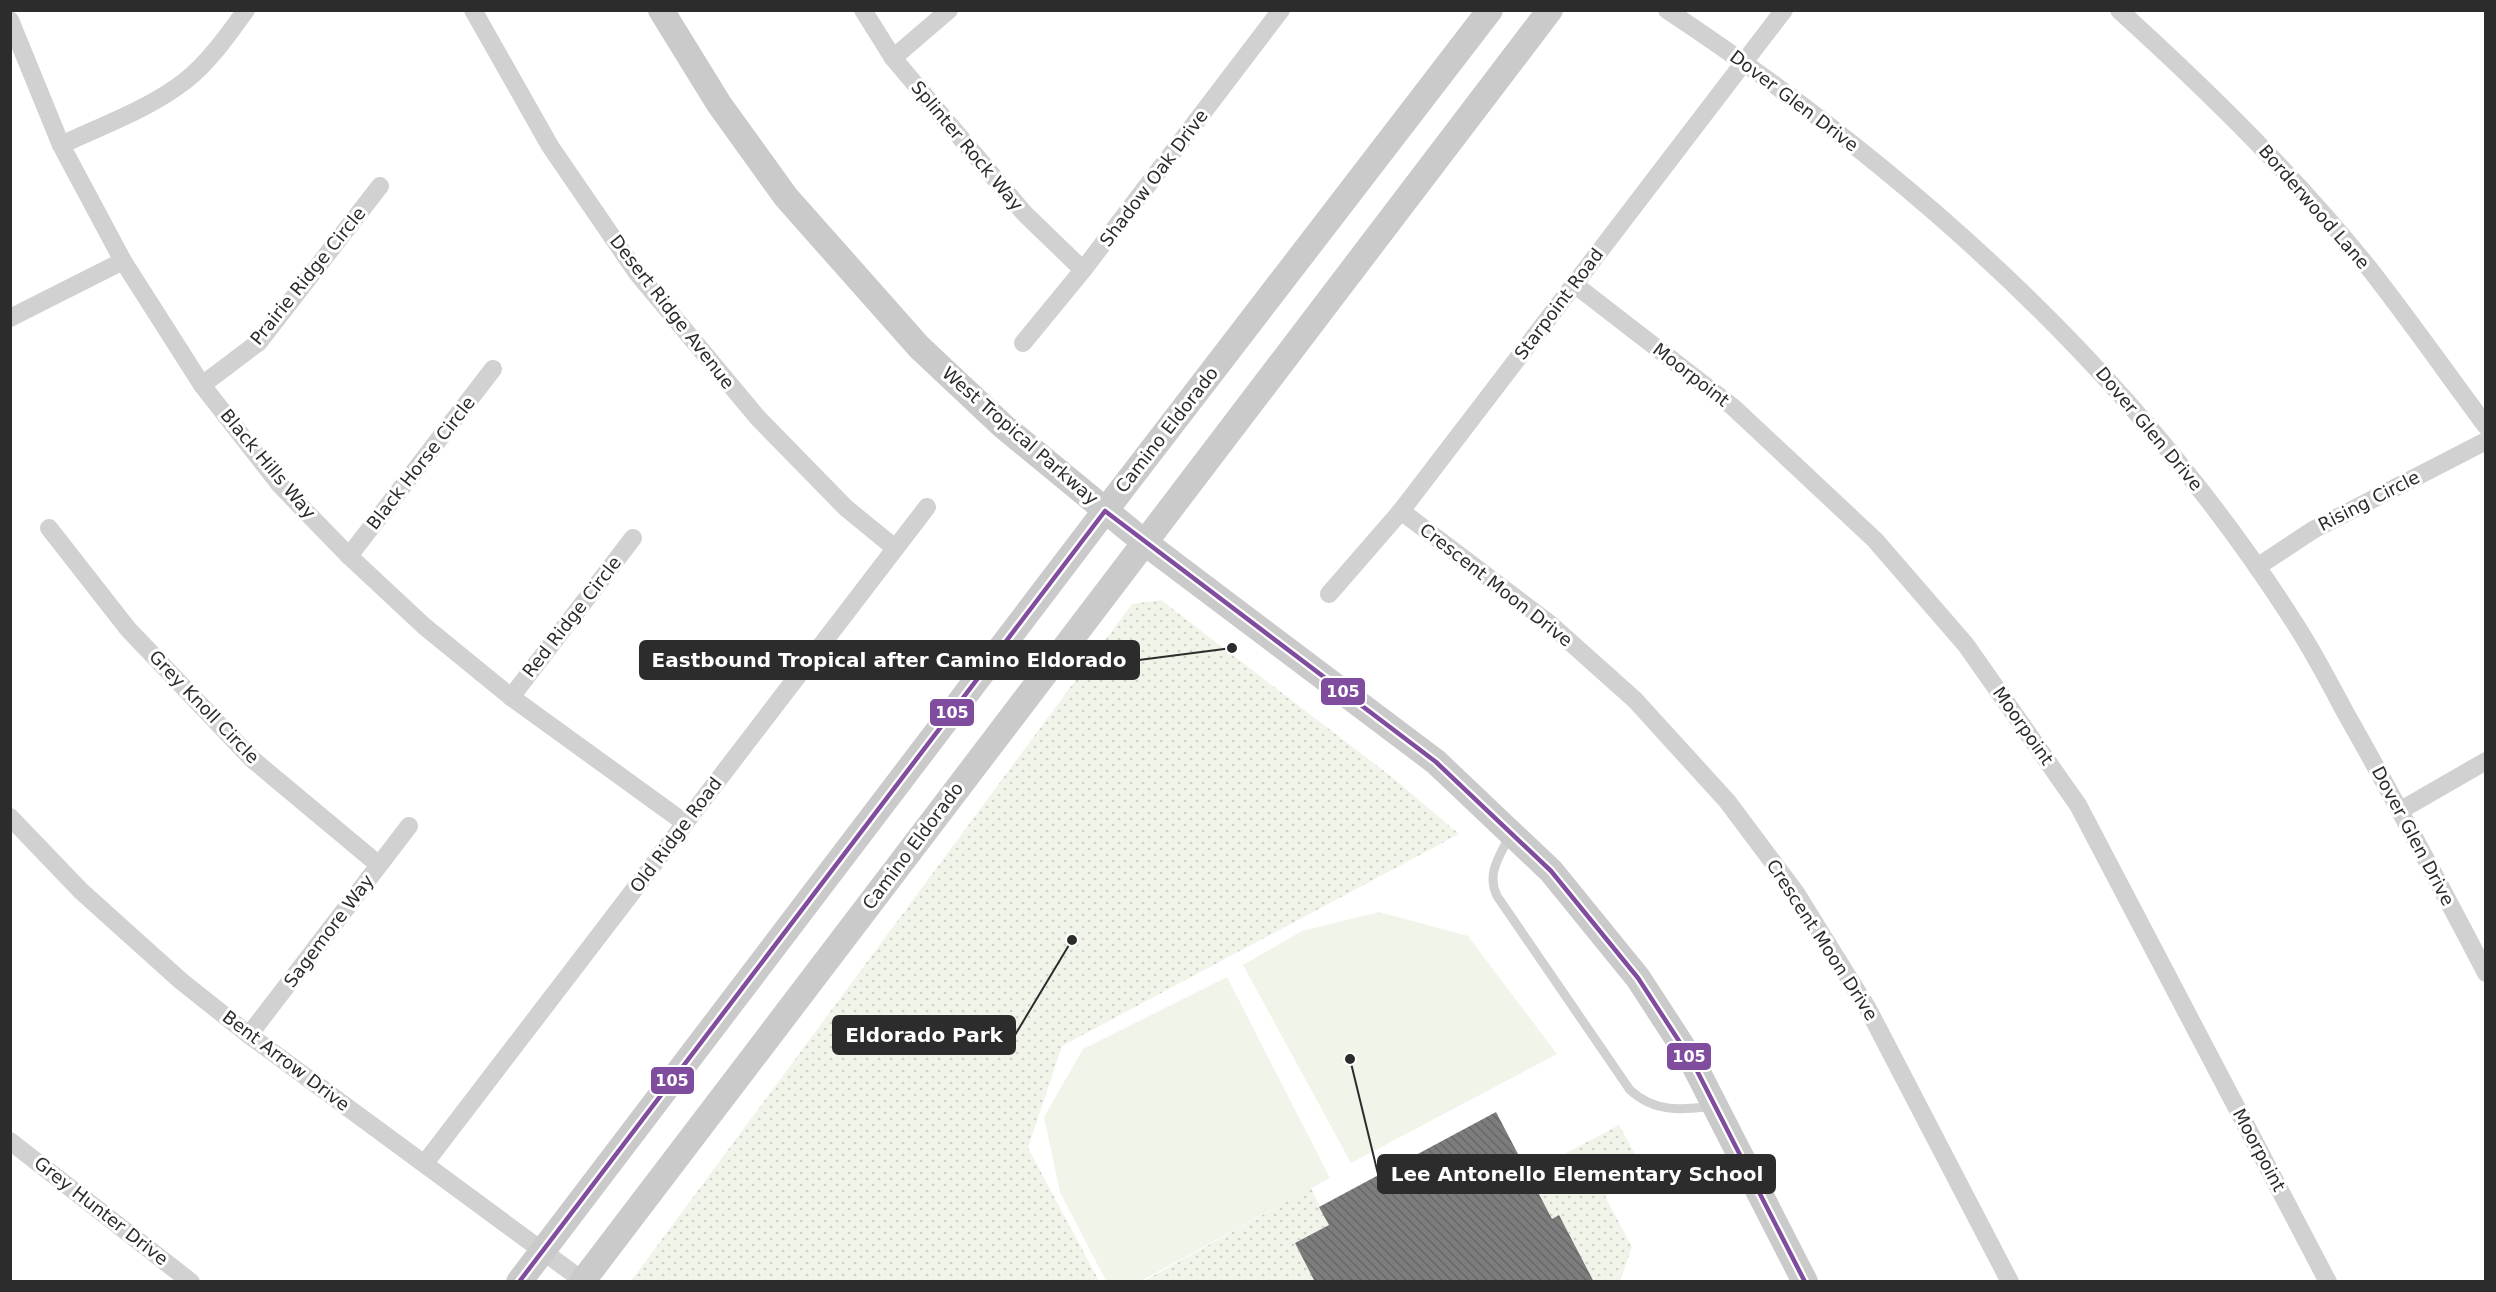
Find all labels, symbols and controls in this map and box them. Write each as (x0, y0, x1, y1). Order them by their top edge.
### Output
street label: Dover Glen Drive (1726, 46, 1862, 156)
street label: Splinter Rock Way (907, 77, 1028, 215)
street label: Shadow Oak Drive (1095, 105, 1212, 250)
street label: Borderwood Lane (2255, 140, 2374, 273)
street label: Prairie Ridge Circle (246, 203, 370, 349)
street label: Desert Ridge Avenue (606, 231, 739, 393)
street label: Starpoint Road (1510, 244, 1607, 363)
street label: Moorpoint (1649, 338, 1734, 411)
street label: West Tropical Parkway (938, 362, 1103, 509)
street label: Camino Eldorado (1111, 363, 1222, 497)
street label: Dover Glen Drive (2092, 363, 2207, 495)
street label: Black Horse Circle (362, 392, 479, 533)
street label: Black Hills Way (217, 405, 320, 523)
street label: Rising Circle (2315, 466, 2423, 535)
street label: Crescent Moon Drive (1416, 519, 1577, 651)
street label: Red Ridge Circle (518, 552, 625, 681)
callout: Eastbound Tropical after Camino Eldorado (640, 641, 1139, 679)
street label: Grey Knoll Circle (145, 646, 264, 768)
text: Eastbound Tropical after Camino Eldorado (652, 648, 1126, 672)
line badge: 105 (1320, 677, 1366, 706)
text: 105 (1326, 682, 1360, 701)
street label: Moorpoint (1989, 682, 2058, 769)
line badge: 105 (929, 698, 975, 727)
text: 105 (935, 703, 969, 722)
street label: Dover Glen Drive (2368, 762, 2459, 909)
street label: Old Ridge Road (625, 773, 726, 896)
street label: Camino Eldorado (858, 778, 967, 914)
street label: Crescent Moon Drive (1762, 855, 1882, 1024)
street label: Sagemore Way (279, 870, 378, 991)
street label: Bent Arrow Drive (219, 1006, 354, 1115)
callout: Eldorado Park (833, 1016, 1015, 1054)
text: Eldorado Park (845, 1023, 1004, 1047)
line badge: 105 (1666, 1042, 1712, 1071)
text: 105 (1672, 1047, 1706, 1066)
line badge: 105 (650, 1066, 695, 1095)
text: 105 (655, 1071, 689, 1090)
street label: Moorpoint (2229, 1105, 2290, 1195)
street label: Grey Hunter Drive (30, 1152, 172, 1269)
callout: Lee Antonello Elementary School (1378, 1155, 1775, 1193)
text: Lee Antonello Elementary School (1391, 1162, 1763, 1186)

